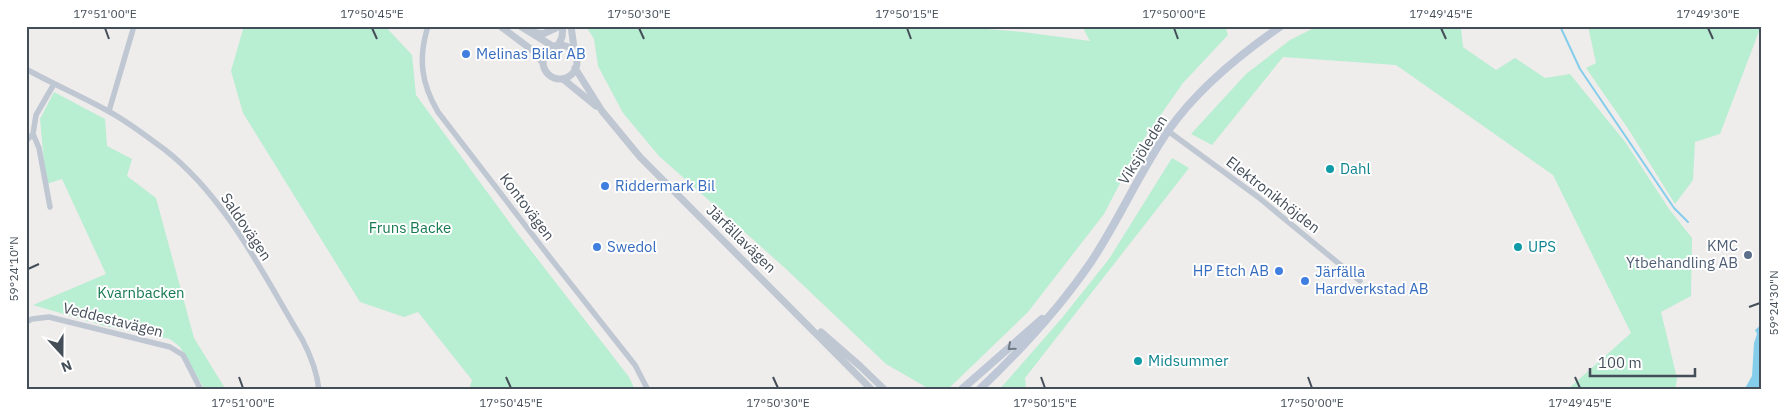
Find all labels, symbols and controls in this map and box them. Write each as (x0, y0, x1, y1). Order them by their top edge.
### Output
text: 17°51'00"E (73, 6, 137, 21)
text: 17°50'45"E (340, 6, 404, 21)
text: 17°50'30"E (607, 6, 671, 21)
text: 17°50'15"E (875, 6, 939, 21)
text: 17°50'00"E (1142, 6, 1206, 21)
text: 17°49'45"E (1409, 6, 1473, 21)
text: 17°49'30"E (1676, 6, 1740, 21)
place label: Melinas Bilar AB (476, 44, 586, 63)
marker: Melinas Bilar AB (460, 48, 472, 60)
street label: Viksjöleden (1114, 112, 1171, 188)
street label: Elektronikhöjden (1222, 152, 1324, 237)
place label: Dahl (1340, 159, 1371, 178)
marker: Dahl (1324, 163, 1336, 175)
street label: Kontovägen (496, 169, 559, 244)
place label: Riddermark Bil (615, 176, 715, 195)
marker: Riddermark Bil (599, 180, 611, 192)
street label: Saldovägen (217, 189, 276, 264)
street label: Järfällavägen (702, 201, 780, 277)
park label: Fruns Backe (369, 218, 451, 237)
text: 59°24'10"N (6, 236, 21, 302)
place label: KMC Ytbehandling AB (1626, 236, 1738, 272)
place label: Swedol (607, 237, 657, 256)
place label: UPS (1528, 237, 1556, 256)
marker: Swedol (591, 241, 603, 253)
marker: UPS (1512, 241, 1524, 253)
marker: KMC Ytbehandling AB (1742, 249, 1754, 261)
place label: HP Etch AB (1193, 261, 1269, 280)
place label: Järfälla Hardverkstad AB (1315, 262, 1429, 298)
marker: HP Etch AB (1273, 265, 1285, 277)
text: 59°24'30"N (1766, 270, 1781, 336)
marker: Järfälla Hardverkstad AB (1299, 275, 1311, 287)
park label: Kvarnbacken (97, 283, 185, 302)
street label: Veddestavägen (61, 298, 165, 341)
north arrow (38, 328, 88, 378)
one-way arrow (1007, 341, 1016, 350)
scale bar (1590, 346, 1696, 378)
place label: Midsummer (1148, 351, 1229, 370)
text: 100 m (1598, 353, 1642, 372)
marker: Midsummer (1132, 355, 1144, 367)
text: N (59, 356, 75, 376)
text: 17°51'00"E (211, 395, 275, 410)
text: 17°50'45"E (479, 395, 543, 410)
text: 17°50'30"E (746, 395, 810, 410)
text: 17°50'15"E (1013, 395, 1077, 410)
text: 17°50'00"E (1280, 395, 1344, 410)
text: 17°49'45"E (1548, 395, 1612, 410)

